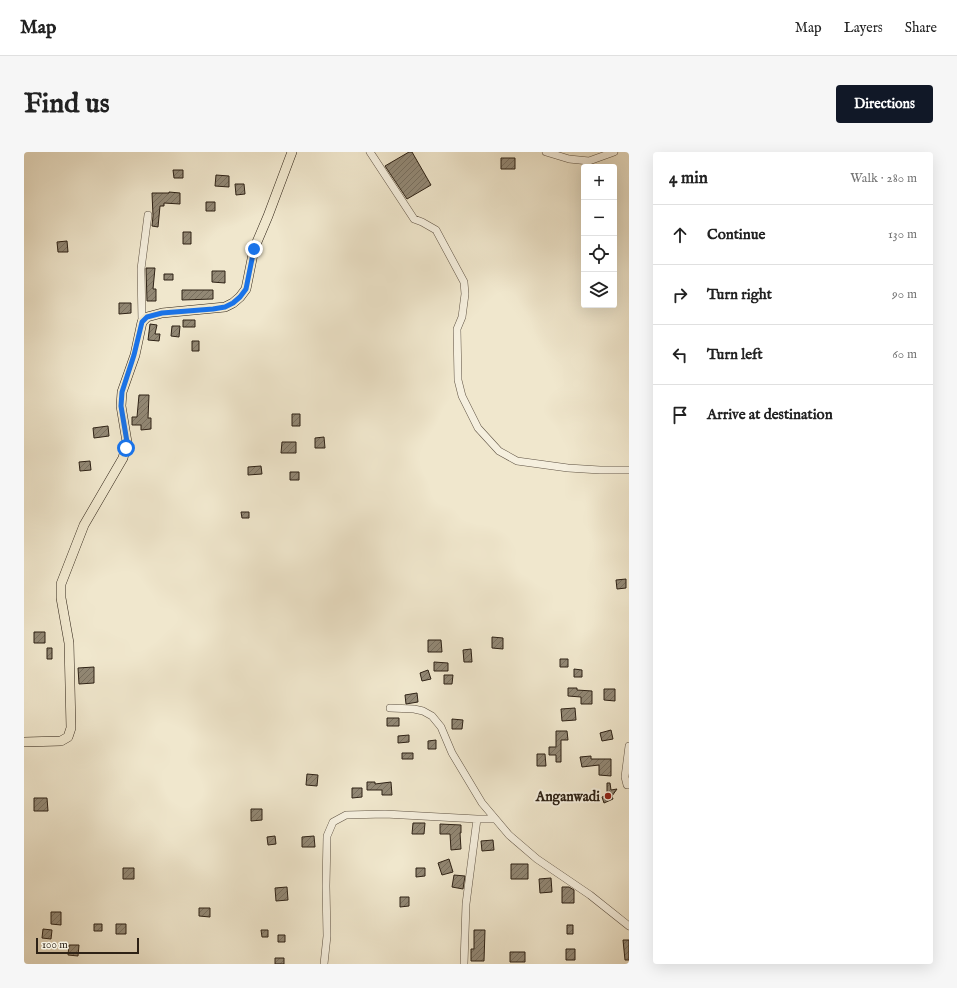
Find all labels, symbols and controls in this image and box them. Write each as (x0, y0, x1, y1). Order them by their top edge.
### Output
text: Map (20, 16, 56, 40)
text: Map (795, 19, 822, 37)
text: Layers (844, 19, 883, 37)
text: Share (905, 19, 937, 37)
button: Directions (836, 85, 933, 123)
text: Find us (24, 87, 110, 122)
map controls (581, 164, 617, 308)
button: + (581, 164, 617, 200)
text: 4 min (669, 168, 708, 189)
text: Walk · 280 m (850, 170, 917, 187)
button: − (581, 200, 617, 236)
icon: ahead (669, 224, 691, 246)
text: Continue (707, 225, 765, 244)
text: 130 m (888, 226, 917, 243)
button: locate (581, 236, 617, 272)
route end (245, 240, 263, 258)
button: layers (581, 272, 617, 308)
icon: right (669, 284, 691, 306)
text: Turn right (707, 285, 772, 304)
text: 90 m (892, 286, 917, 303)
icon: left (669, 344, 691, 366)
text: Turn left (707, 345, 763, 364)
text: 60 m (892, 346, 917, 363)
icon: arrive (669, 404, 691, 426)
text: Arrive at destination (707, 405, 833, 424)
route start (117, 439, 135, 457)
place label: Anganwadi (535, 788, 600, 806)
marker: Anganwadi (603, 791, 613, 801)
scale bar (36, 936, 139, 955)
text: 100 m (42, 938, 68, 952)

